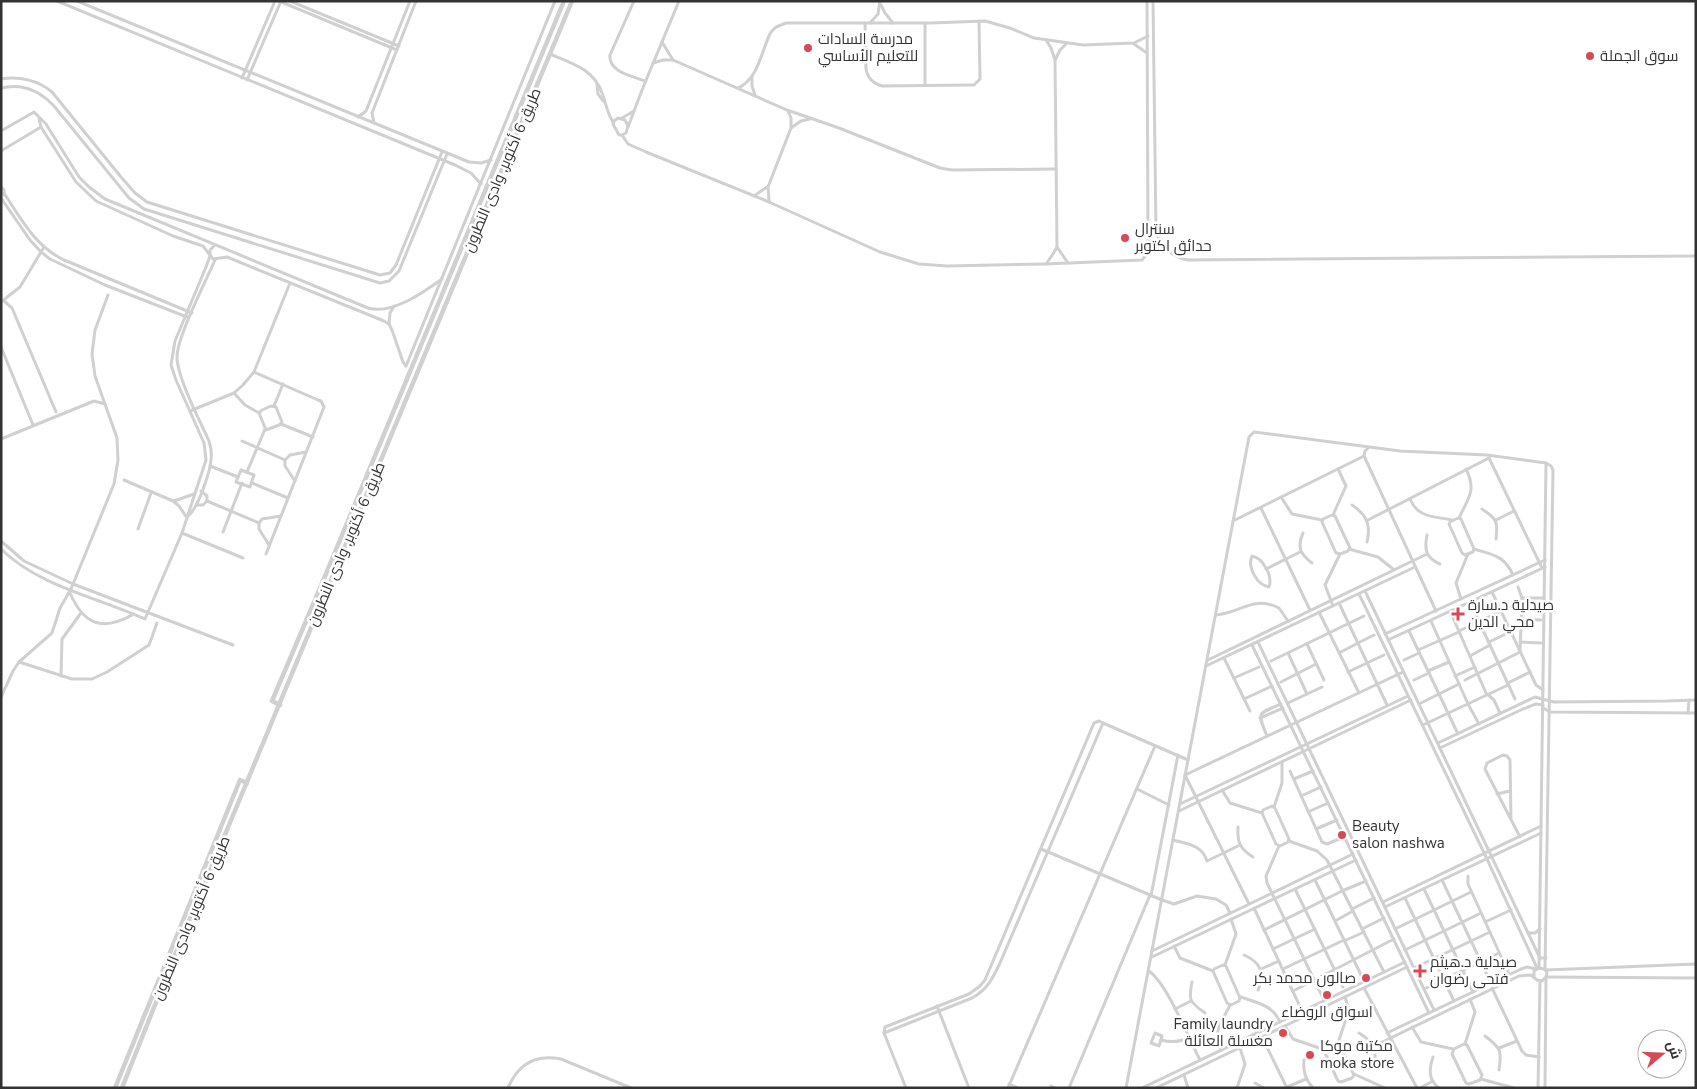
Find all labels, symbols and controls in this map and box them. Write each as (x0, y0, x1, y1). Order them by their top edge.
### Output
place label: مدرسة السادات للتعليم الأساسي (818, 29, 918, 68)
marker: مدرسة السادات للتعليم الأساسي (802, 42, 814, 54)
place label: سوق الجملة (1600, 46, 1678, 66)
marker: سوق الجملة (1584, 50, 1596, 62)
street label: طريق 6 أكتوبر, وادى النطرون (458, 85, 546, 255)
place label: سنترال حدائق اكتوبر (1134, 219, 1212, 256)
marker: سنترال حدائق اكتوبر (1119, 232, 1131, 244)
street label: طريق 6 أكتوبر, وادى النطرون (302, 459, 390, 629)
place label: صيدلية د.سارة محي الدين (1468, 595, 1554, 634)
marker: صيدلية د.سارة محي الدين (1452, 608, 1464, 620)
place label: Beauty salon nashwa (1352, 816, 1445, 853)
marker: Beauty salon nashwa (1336, 829, 1348, 841)
street label: طريق 6 أكتوبر, وادى النطرون (147, 833, 235, 1003)
place label: صيدلية د.هيثم فتحى رضوان (1430, 952, 1517, 989)
marker: صيدلية د.هيثم فتحى رضوان (1414, 965, 1426, 977)
place label: صالون محمد بكر (1253, 968, 1356, 988)
marker: صالون محمد بكر (1360, 972, 1372, 984)
marker: اسواق الروضاء (1321, 989, 1333, 1001)
place label: اسواق الروضاء (1281, 1002, 1373, 1022)
place label: Family laundry مغسلة العائلة (1173, 1014, 1273, 1051)
marker: Family laundry مغسلة العائلة (1277, 1027, 1289, 1039)
north arrow (1637, 1029, 1687, 1079)
place label: مكتبة موكا moka store (1320, 1036, 1394, 1073)
text: ش (1662, 1038, 1686, 1062)
marker: مكتبة موكا moka store (1304, 1049, 1316, 1061)

